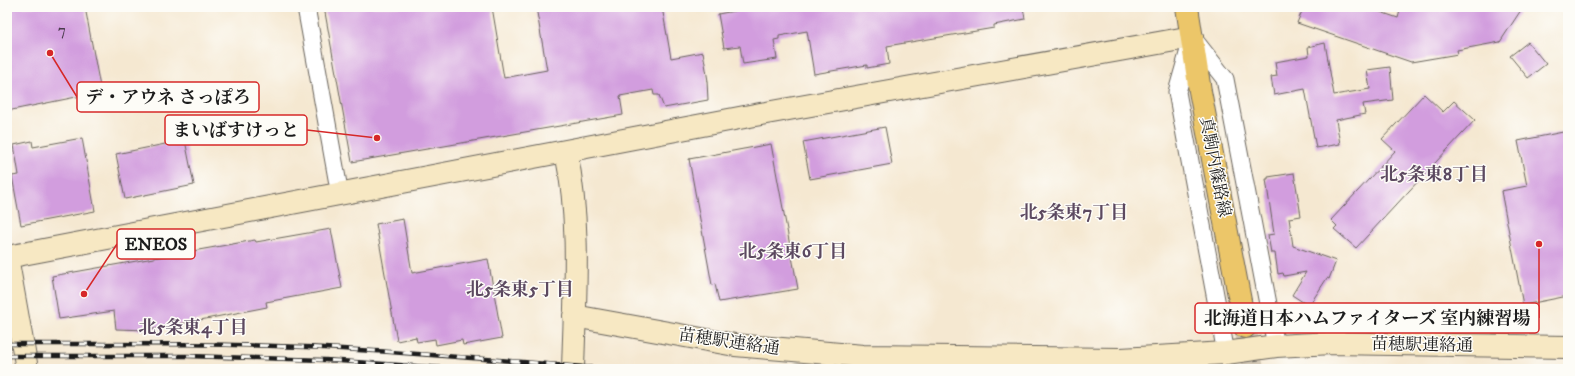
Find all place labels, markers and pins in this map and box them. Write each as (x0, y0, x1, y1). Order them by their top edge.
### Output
callout: デ・アウネ さっぽろ (77, 82, 259, 112)
callout: まいばすけっと (165, 115, 307, 145)
callout: ENEOS (117, 229, 195, 259)
callout: 北海道日本ハムファイターズ 室内練習場 (1195, 303, 1539, 333)

